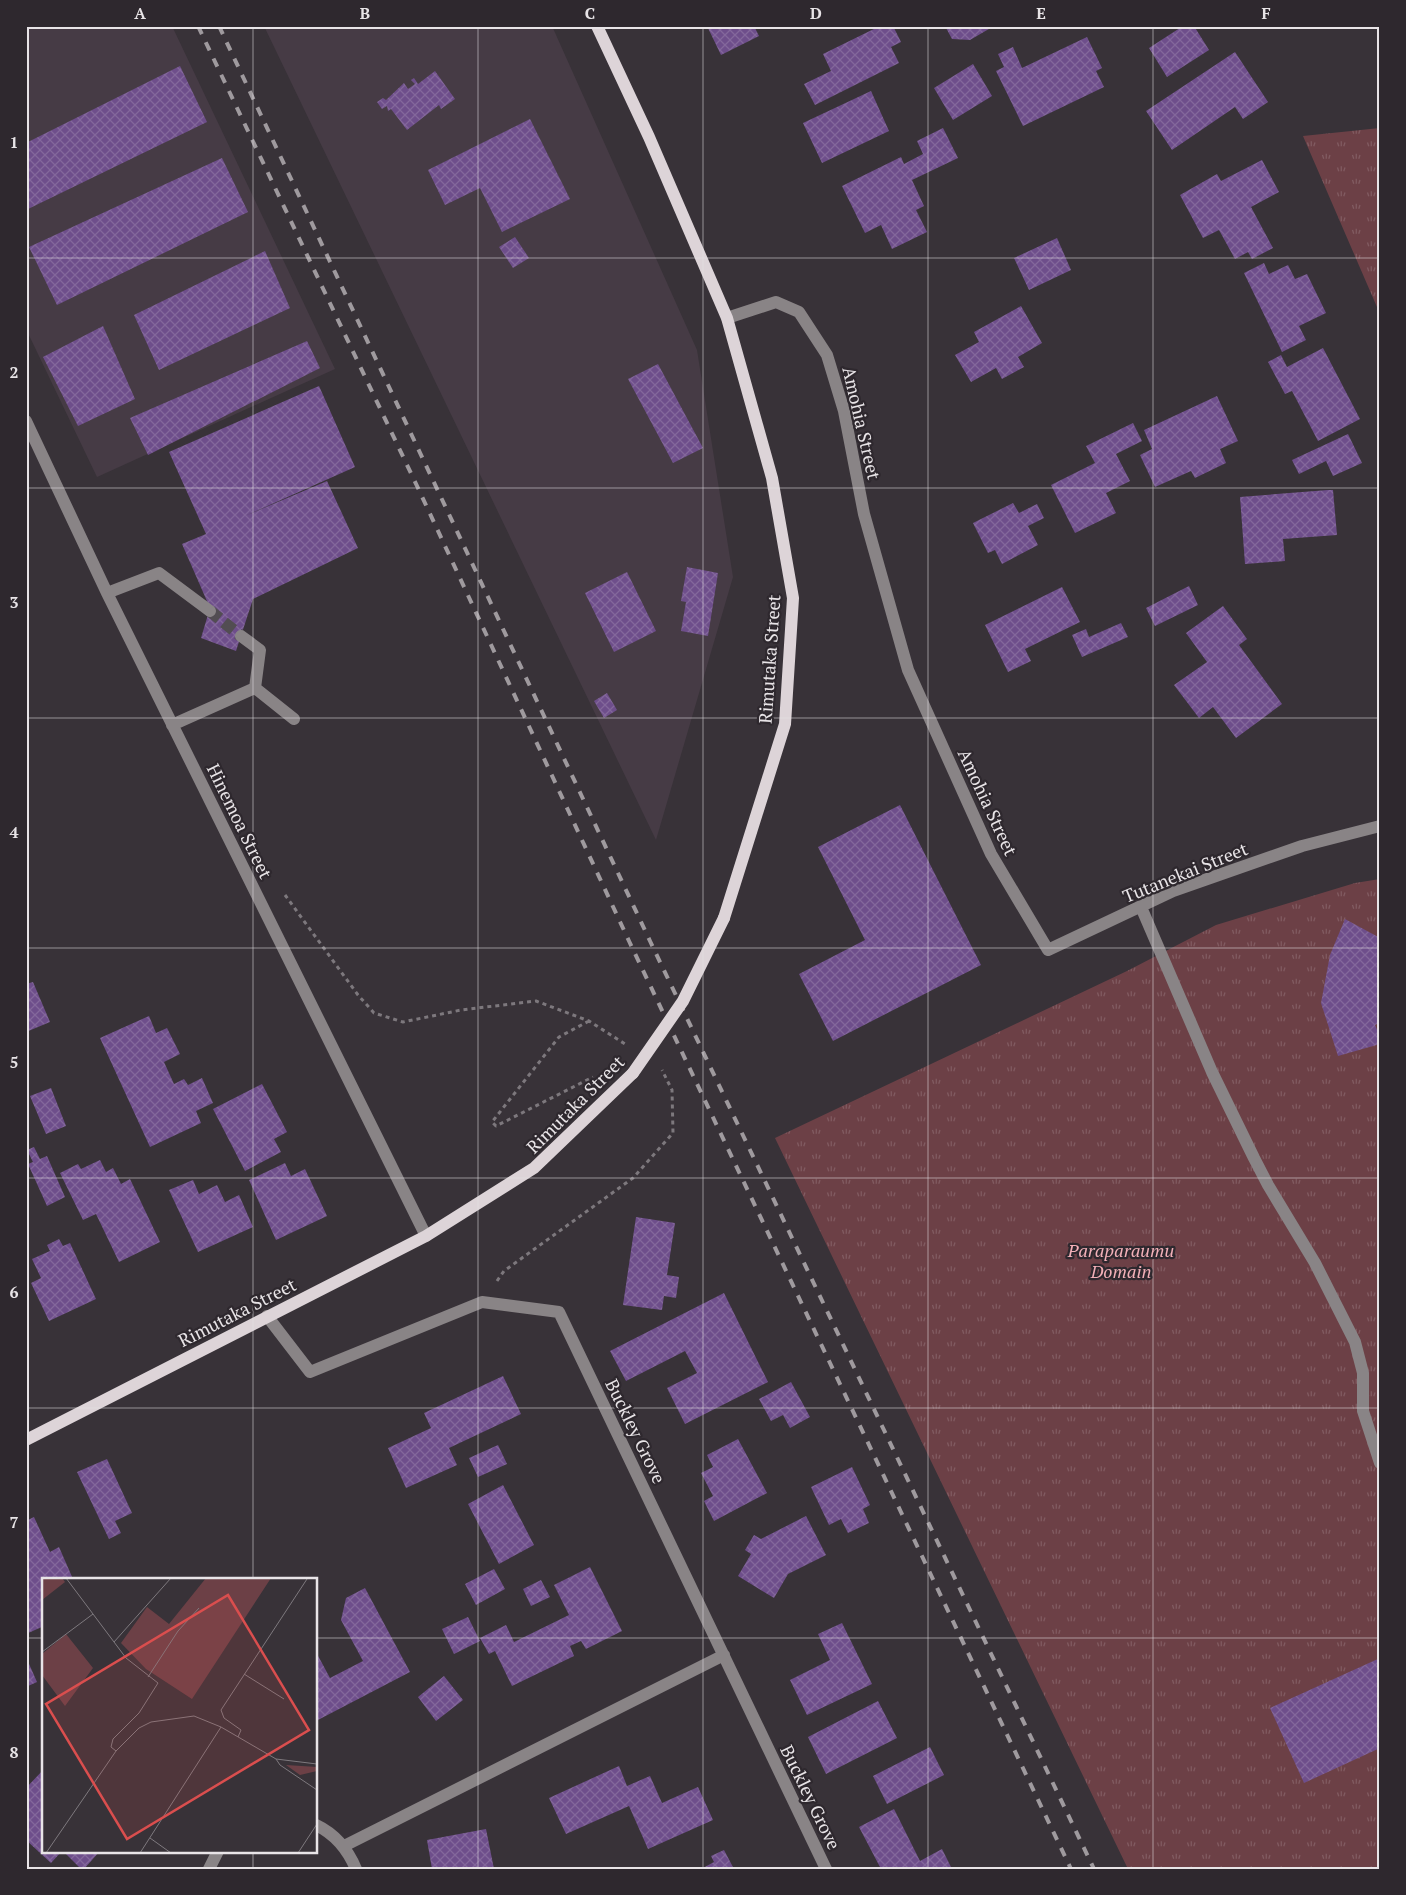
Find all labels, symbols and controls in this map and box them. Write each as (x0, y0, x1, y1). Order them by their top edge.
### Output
text: A (134, 2, 146, 24)
text: B (360, 2, 370, 24)
text: C (585, 2, 595, 24)
text: D (810, 2, 822, 24)
text: E (1036, 2, 1046, 24)
text: F (1261, 2, 1271, 24)
text: 1 (9, 131, 19, 153)
text: 2 (9, 361, 19, 383)
street label: Amohia Street (837, 364, 887, 482)
text: 3 (9, 591, 19, 613)
street label: Rimutaka Street (753, 593, 786, 724)
street label: Amohia Street (953, 745, 1023, 860)
street label: Hinemoa Street (202, 759, 278, 883)
text: 4 (9, 821, 19, 843)
street label: Tutanekai Street (1119, 836, 1251, 908)
street label: Rimutaka Street (521, 1050, 629, 1158)
text: 5 (9, 1051, 19, 1073)
park label: Paraparaumu Domain (1067, 1238, 1174, 1283)
street label: Rimutaka Street (174, 1272, 300, 1352)
text: 6 (9, 1281, 19, 1303)
street label: Buckley Grove (600, 1375, 672, 1487)
text: 7 (9, 1511, 19, 1533)
inset map (42, 1578, 318, 1852)
text: 8 (9, 1741, 19, 1763)
street label: Buckley Grove (775, 1741, 847, 1853)

